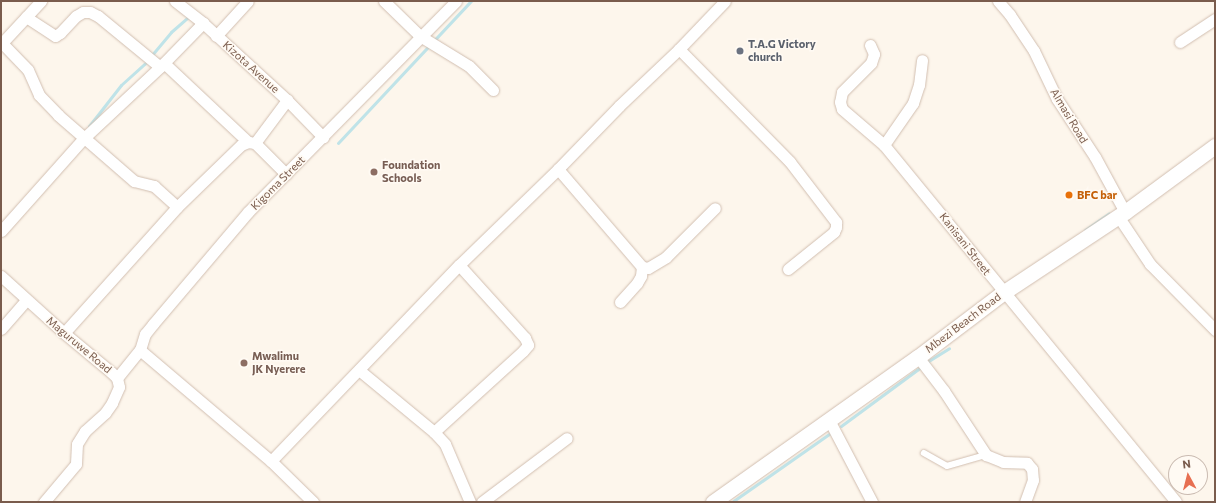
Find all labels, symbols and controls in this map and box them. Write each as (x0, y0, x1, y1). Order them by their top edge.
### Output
street label: Kizota Avenue (220, 38, 282, 96)
place label: T.A.G Victory church (748, 38, 816, 64)
marker: T.A.G Victory church (735, 46, 745, 56)
street label: Almasi Road (1048, 86, 1090, 146)
street label: Kigoma Street (248, 153, 308, 213)
place label: Foundation Schools (382, 159, 440, 185)
marker: Foundation Schools (369, 167, 379, 177)
place label: BFC bar (1077, 188, 1117, 202)
marker: BFC bar (1064, 190, 1074, 200)
street label: Kanisani Street (937, 210, 993, 278)
street label: Mbezi Beach Road (923, 290, 1003, 356)
street label: Maguruwe Road (44, 314, 114, 376)
place label: Mwalimu JK Nyerere (252, 350, 306, 376)
marker: Mwalimu JK Nyerere (239, 358, 249, 368)
north arrow (1168, 455, 1208, 495)
text: N (1182, 457, 1191, 471)

